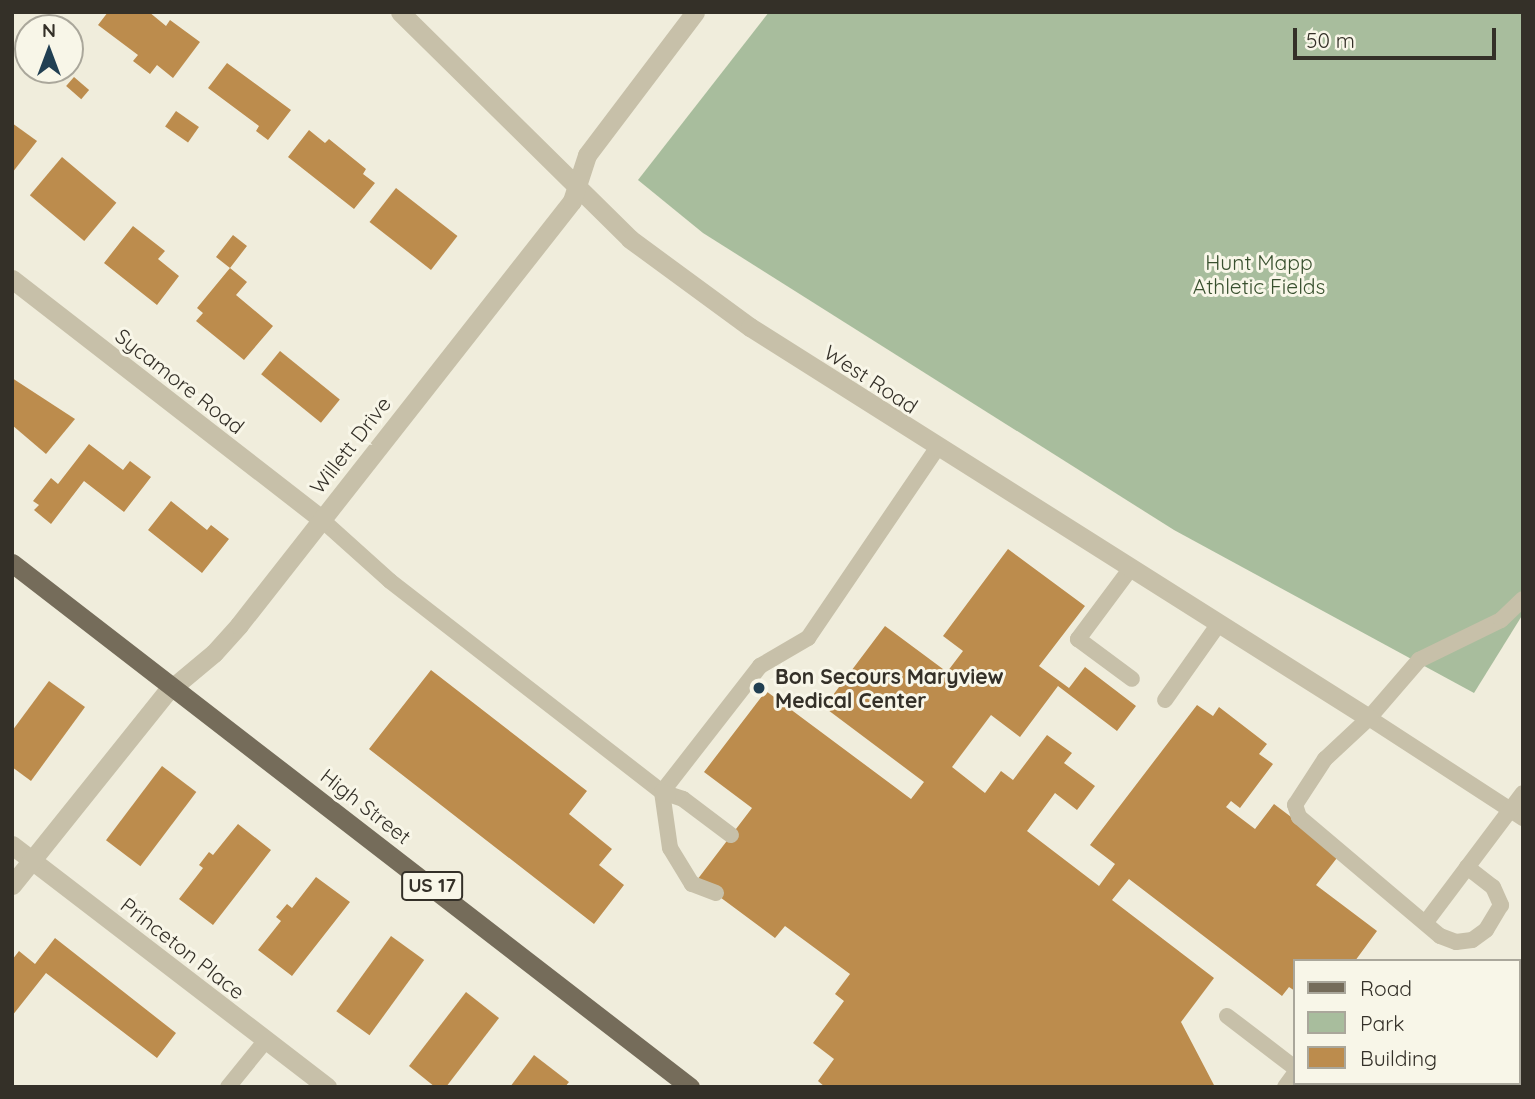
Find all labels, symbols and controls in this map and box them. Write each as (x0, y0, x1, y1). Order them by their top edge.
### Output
north arrow (14, 14, 84, 84)
scale bar (1297, 14, 1500, 58)
text: N (42, 18, 56, 42)
text: 50 m (1306, 27, 1355, 53)
park label: Hunt Mapp Athletic Fields (1193, 249, 1325, 299)
street label: Sycamore Road (111, 323, 249, 439)
street label: West Road (819, 339, 923, 419)
street label: Willett Drive (304, 391, 396, 499)
place label: Bon Secours Maryview Medical Center (775, 663, 1004, 713)
marker: Bon Secours Maryview Medical Center (749, 678, 769, 698)
street label: High Street (316, 763, 416, 849)
road number: US 17 (400, 870, 464, 902)
street label: Princeton Place (116, 892, 250, 1004)
legend (1294, 959, 1521, 1085)
text: Road (1360, 975, 1412, 1001)
text: Park (1360, 1010, 1404, 1036)
text: Building (1360, 1045, 1437, 1071)

